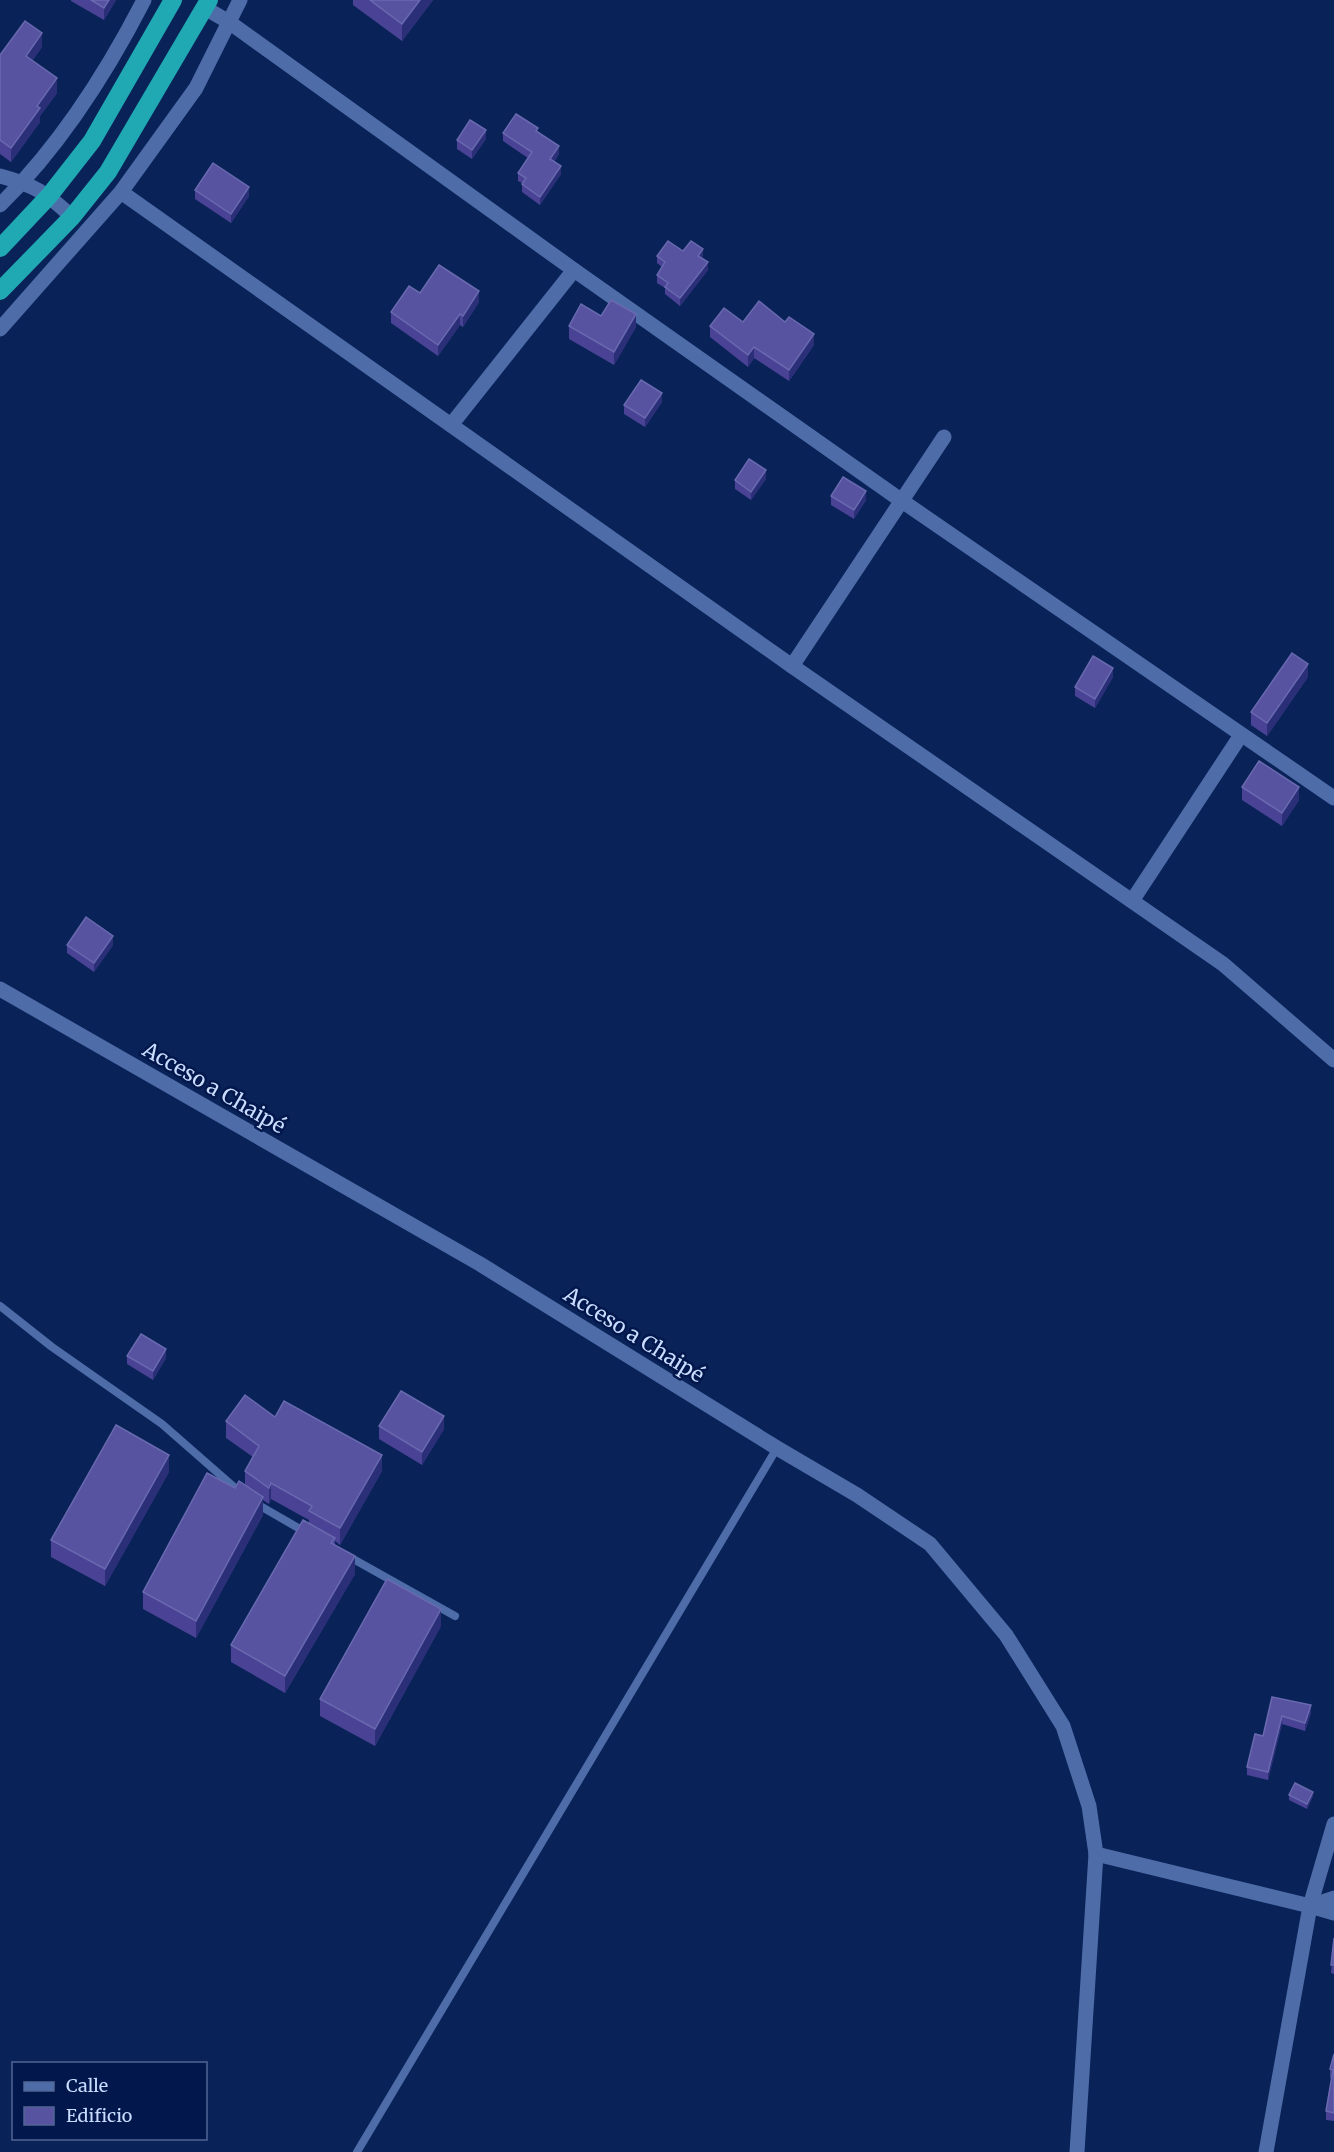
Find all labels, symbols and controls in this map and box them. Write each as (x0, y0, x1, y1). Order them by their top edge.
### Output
street label: Acceso a Chaipé (137, 1035, 290, 1139)
street label: Acceso a Chaipé (558, 1280, 709, 1388)
legend (12, 2062, 207, 2140)
text: Calle (66, 2074, 108, 2097)
text: Edificio (66, 2104, 132, 2127)

